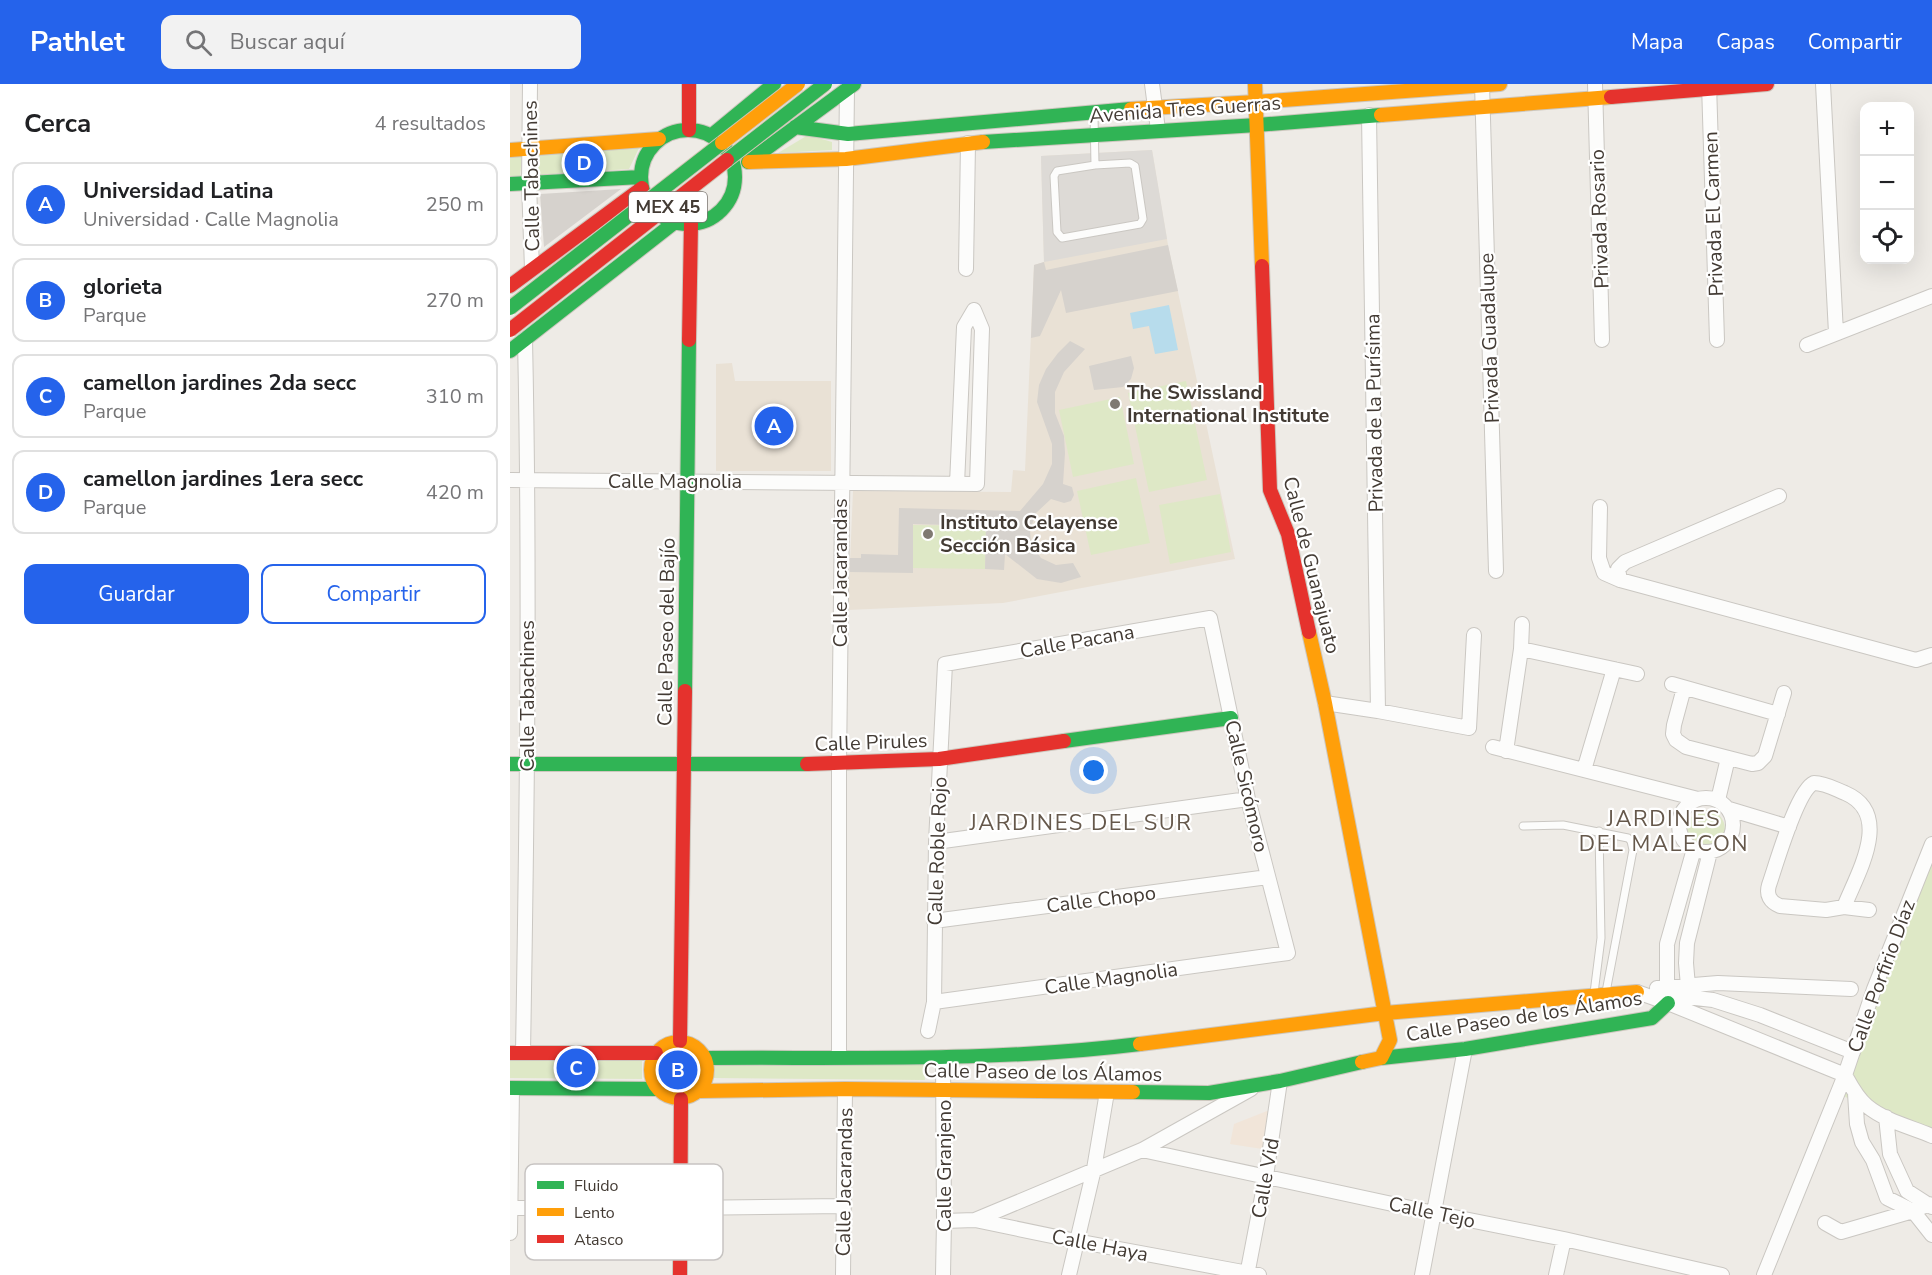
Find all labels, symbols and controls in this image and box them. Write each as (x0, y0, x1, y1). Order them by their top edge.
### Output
search box (161, 15, 581, 69)
text: Pathlet (30, 23, 125, 61)
icon: search (182, 26, 215, 59)
text: Buscar aquí (230, 27, 345, 57)
text: Mapa (1631, 28, 1683, 56)
text: Capas (1716, 28, 1775, 56)
text: Compartir (1808, 28, 1902, 56)
street label: Avenida Tres Guerras (1088, 89, 1282, 130)
street label: Calle Tabachines (517, 100, 546, 252)
map controls (1860, 102, 1914, 264)
button: + (1860, 102, 1914, 156)
text: Cerca (24, 106, 91, 141)
text: 4 resultados (375, 110, 486, 137)
street label: Privada El Carmen (1697, 131, 1730, 297)
pin: D (564, 140, 604, 185)
street label: Privada Rosario (1584, 149, 1615, 289)
button: − (1860, 156, 1914, 210)
text: Universidad Latina (83, 176, 274, 206)
text: A (38, 191, 53, 218)
text: 250 m (426, 191, 484, 218)
road number: MEX 45 (629, 192, 707, 222)
text: Universidad · Calle Magnolia (83, 206, 339, 233)
button: locate (1860, 210, 1914, 264)
street label: Privada Guadalupe (1473, 252, 1506, 424)
text: glorieta (83, 272, 162, 302)
text: B (39, 287, 52, 314)
text: 270 m (426, 287, 484, 314)
text: Parque (83, 302, 146, 329)
street label: Privada de la Purísima (1359, 313, 1390, 513)
text: camellon jardines 2da secc (83, 368, 356, 398)
place label: The Swissland International Institute (1127, 379, 1330, 429)
text: C (39, 383, 52, 410)
text: 310 m (426, 383, 484, 410)
marker: The Swissland International Institute (1108, 397, 1122, 411)
text: Parque (83, 398, 146, 425)
pin: A (754, 404, 794, 448)
text: camellon jardines 1era secc (83, 464, 363, 494)
street label: Calle Magnolia (608, 468, 742, 495)
street label: Calle de Guanajuato (1276, 474, 1347, 656)
text: D (38, 479, 53, 506)
text: 420 m (426, 479, 484, 506)
text: Parque (83, 494, 146, 521)
street label: Calle Jacarandas (827, 498, 854, 648)
place label: Instituto Celayense Sección Básica (940, 509, 1118, 559)
marker: Instituto Celayense Sección Básica (921, 527, 935, 541)
street label: Calle Paseo del Bajío (651, 538, 682, 726)
button: Guardar (24, 564, 249, 624)
button: Compartir (261, 564, 486, 624)
street label: Calle Pacana (1018, 618, 1136, 665)
street label: Calle Tabachines (514, 620, 541, 772)
street label: Calle Sicómoro (1218, 717, 1275, 855)
street label: Calle Pirules (814, 727, 928, 758)
your location (1079, 756, 1108, 785)
street label: Calle Roble Rojo (921, 776, 954, 926)
district label: JARDINES DEL MALECON (1579, 804, 1749, 859)
district label: JARDINES DEL SUR (969, 808, 1192, 838)
street label: Calle Chopo (1045, 879, 1157, 920)
street label: Calle Porfirio Díaz (1841, 896, 1922, 1056)
street label: Calle Magnolia (1043, 956, 1179, 1001)
street label: Calle Paseo de los Álamos (1404, 984, 1644, 1048)
pin: C (556, 1046, 596, 1090)
pin: B (658, 1048, 698, 1092)
street label: Calle Paseo de los Álamos (923, 1057, 1163, 1088)
street label: Calle Granjeno (931, 1100, 958, 1232)
street label: Calle Jacarandas (830, 1107, 859, 1257)
street label: Calle Vid (1245, 1136, 1286, 1220)
legend (525, 1164, 723, 1260)
text: Fluido (574, 1175, 619, 1197)
street label: Calle Tejo (1386, 1190, 1478, 1235)
text: Lento (574, 1202, 615, 1224)
street label: Calle Haya (1049, 1223, 1150, 1268)
text: Atasco (574, 1229, 623, 1251)

